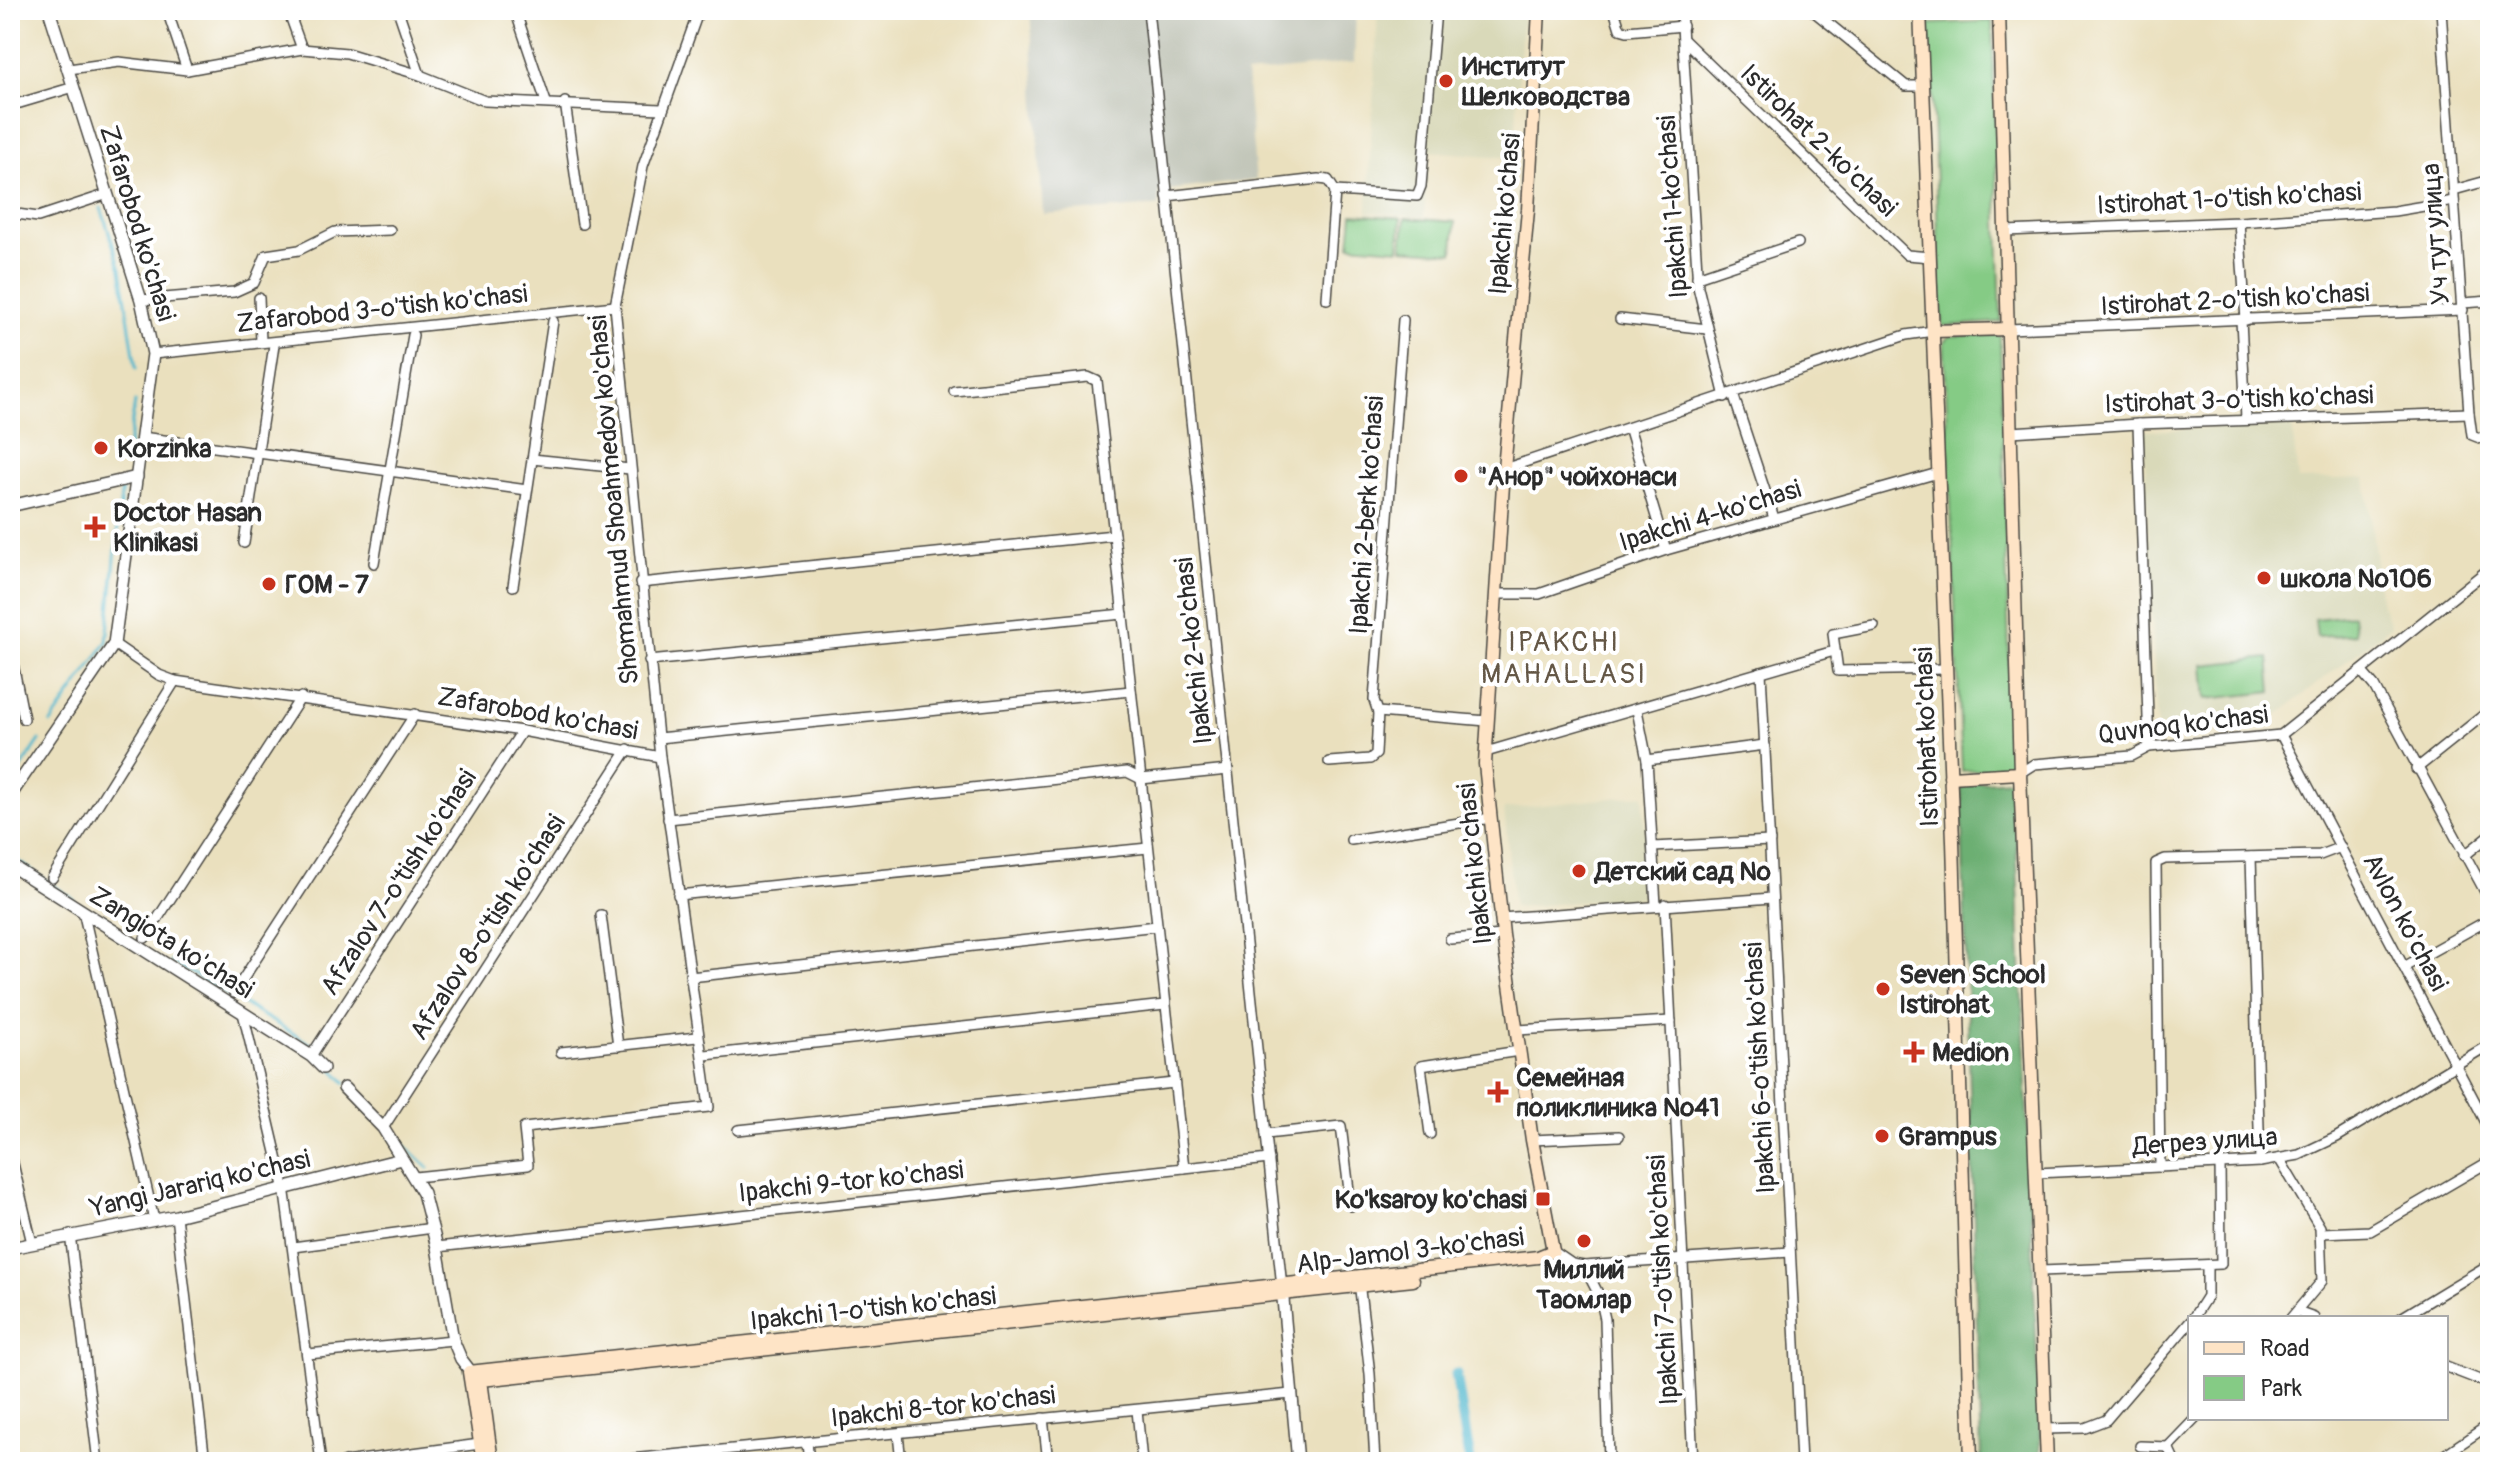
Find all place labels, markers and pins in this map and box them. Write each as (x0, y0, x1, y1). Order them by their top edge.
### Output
place label: Институт Шелководства (1461, 51, 1630, 113)
marker: Институт Шелководства (1437, 72, 1455, 90)
place label: Korzinka (117, 433, 211, 465)
marker: Korzinka (92, 439, 110, 457)
place label: "Анор" чойхонаси (1477, 461, 1677, 493)
marker: "Анор" чойхонаси (1452, 467, 1470, 485)
place label: Doctor Hasan Klinikasi (113, 497, 262, 559)
marker: Doctor Hasan Klinikasi (84, 516, 106, 538)
place label: школа №106 (2280, 563, 2432, 595)
place label: ГОМ - 7 (285, 569, 369, 601)
marker: школа №106 (2255, 569, 2273, 587)
marker: ГОМ - 7 (260, 575, 278, 593)
place label: Детский сад № (1593, 856, 1771, 888)
marker: Детский сад № (1570, 862, 1588, 880)
place label: Seven School Istirohat (1899, 959, 2046, 1021)
marker: Seven School Istirohat (1874, 980, 1892, 998)
place label: Medion (1932, 1037, 2010, 1069)
marker: Medion (1903, 1041, 1925, 1063)
place label: Семейная поликлиника №41 (1516, 1062, 1720, 1124)
marker: Семейная поликлиника №41 (1487, 1081, 1509, 1103)
place label: Grampus (1898, 1121, 1997, 1153)
marker: Grampus (1873, 1127, 1891, 1145)
place label: Ko'ksaroy ko'chasi (1334, 1184, 1527, 1216)
marker: Ko'ksaroy ko'chasi (1534, 1190, 1552, 1208)
marker: Миллий Таомлар (1575, 1232, 1593, 1250)
place label: Миллий Таомлар (1535, 1254, 1632, 1316)

